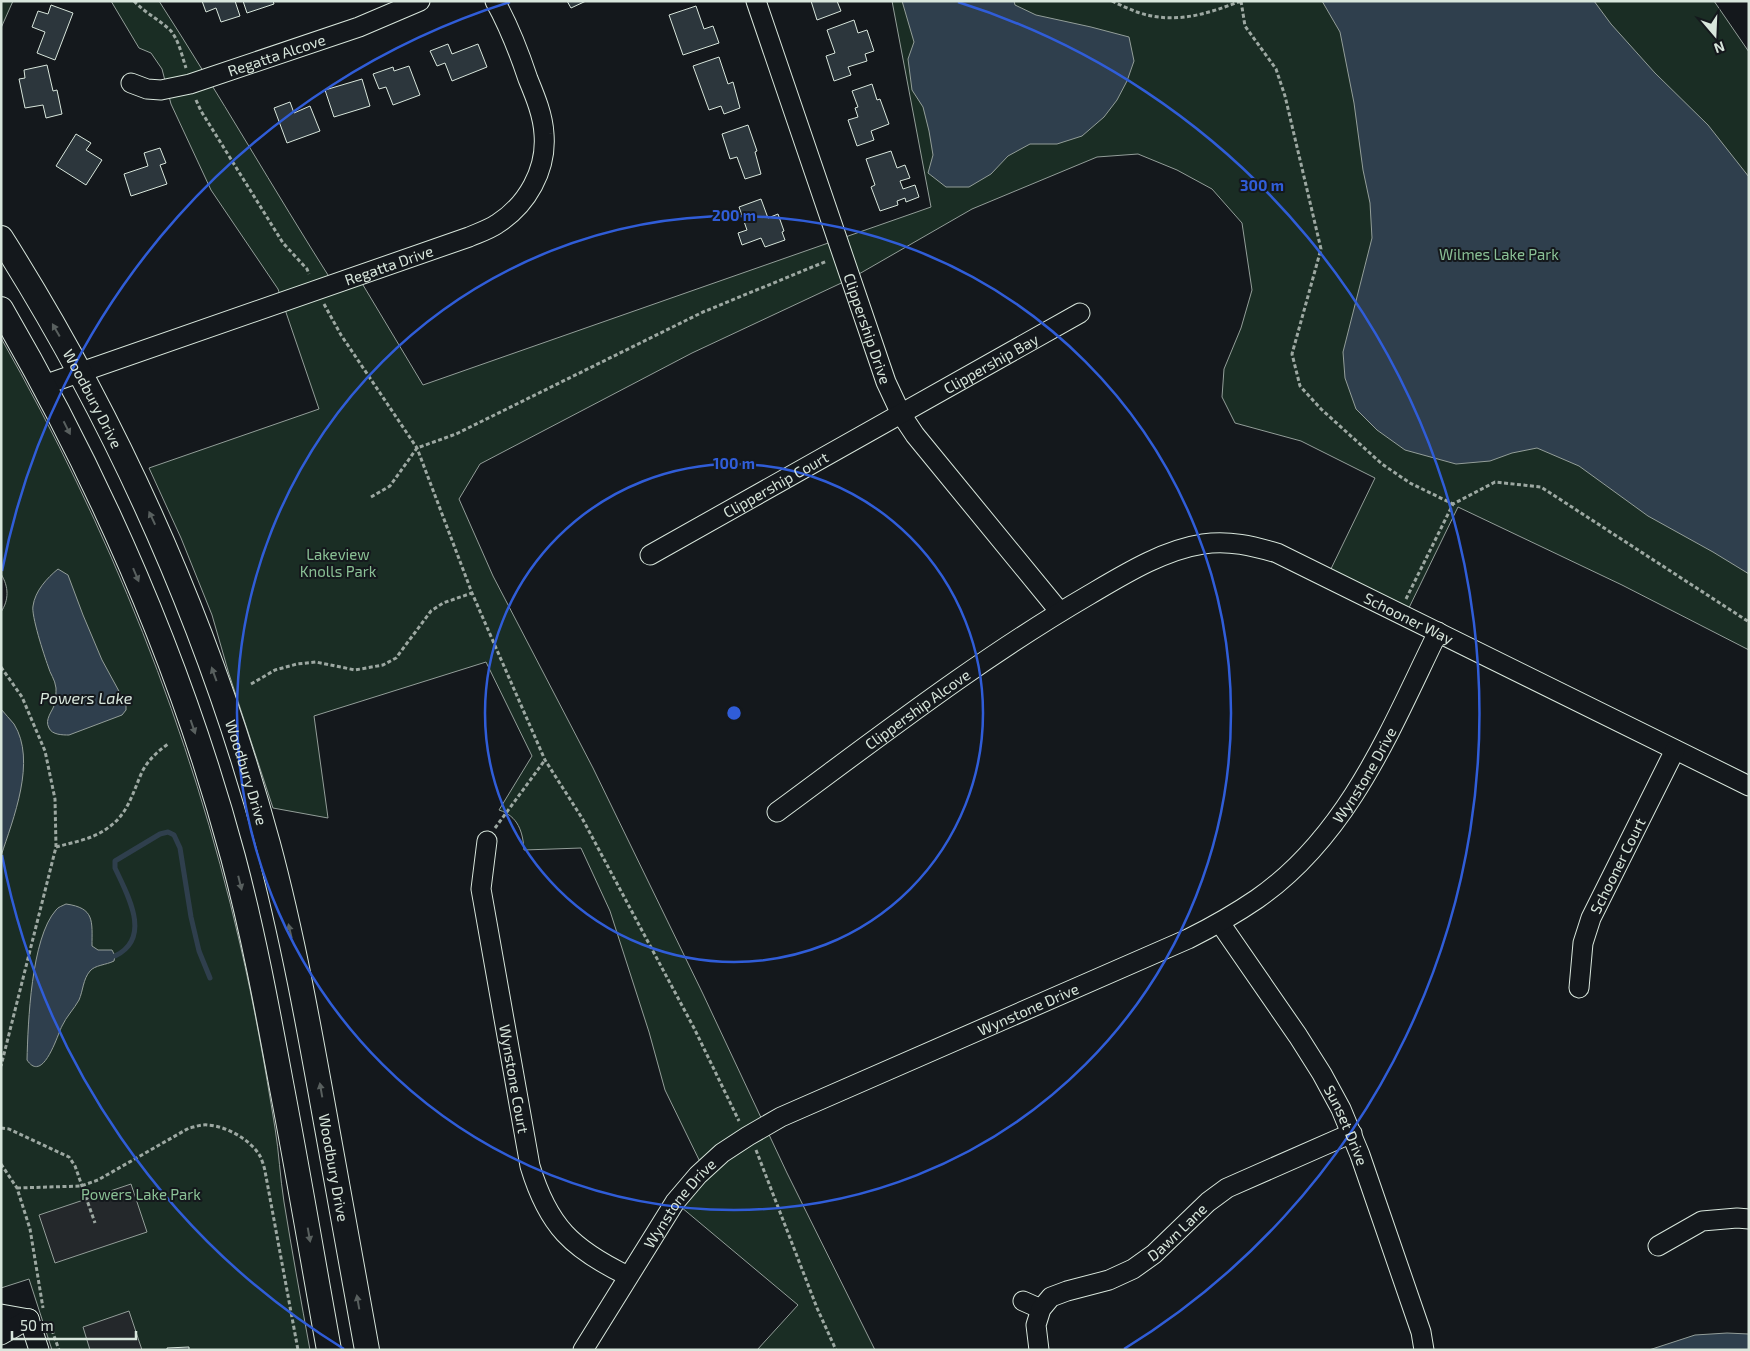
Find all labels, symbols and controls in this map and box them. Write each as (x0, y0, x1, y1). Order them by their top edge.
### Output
north arrow (1690, 10, 1740, 60)
street label: Regatta Alcove (225, 30, 328, 80)
text: N (1712, 38, 1727, 57)
text: 300 m (1240, 176, 1284, 194)
text: 200 m (712, 206, 756, 224)
street label: Regatta Drive (342, 241, 435, 289)
park label: Wilmes Lake Park (1439, 245, 1559, 263)
street label: Clippership Drive (840, 271, 895, 386)
one-way arrow (52, 323, 61, 337)
street label: Clippership Bay (940, 329, 1041, 397)
street label: Woodbury Drive (60, 346, 126, 451)
one-way arrow (63, 421, 71, 435)
street label: Clippership Court (720, 448, 831, 521)
text: 100 m (713, 454, 755, 472)
one-way arrow (147, 511, 155, 525)
park label: Lakeview Knolls Park (300, 545, 377, 580)
one-way arrow (133, 568, 140, 583)
street label: Schooner Way (1361, 588, 1456, 648)
street label: Clippership Alcove (861, 665, 973, 753)
one-way arrow (210, 666, 218, 681)
water label: Powers Lake (40, 688, 133, 707)
centre of rings (725, 704, 743, 722)
street label: Woodbury Drive (222, 717, 271, 827)
one-way arrow (190, 720, 198, 735)
street label: Wynstone Drive (1328, 724, 1399, 826)
street label: Schooner Court (1586, 814, 1649, 916)
one-way arrow (236, 876, 244, 891)
one-way arrow (286, 923, 294, 938)
street label: Wynstone Drive (975, 979, 1081, 1039)
street label: Wynstone Court (496, 1023, 533, 1135)
one-way arrow (316, 1082, 324, 1098)
street label: Sunset Drive (1321, 1082, 1372, 1168)
street label: Woodbury Drive (316, 1112, 353, 1223)
street label: Wynstone Drive (640, 1154, 719, 1251)
park label: Powers Lake Park (81, 1185, 201, 1203)
street label: Dawn Lane (1144, 1199, 1210, 1265)
one-way arrow (305, 1227, 313, 1243)
one-way arrow (354, 1293, 362, 1309)
scale bar (12, 1308, 136, 1340)
text: 50 m (20, 1316, 54, 1334)

